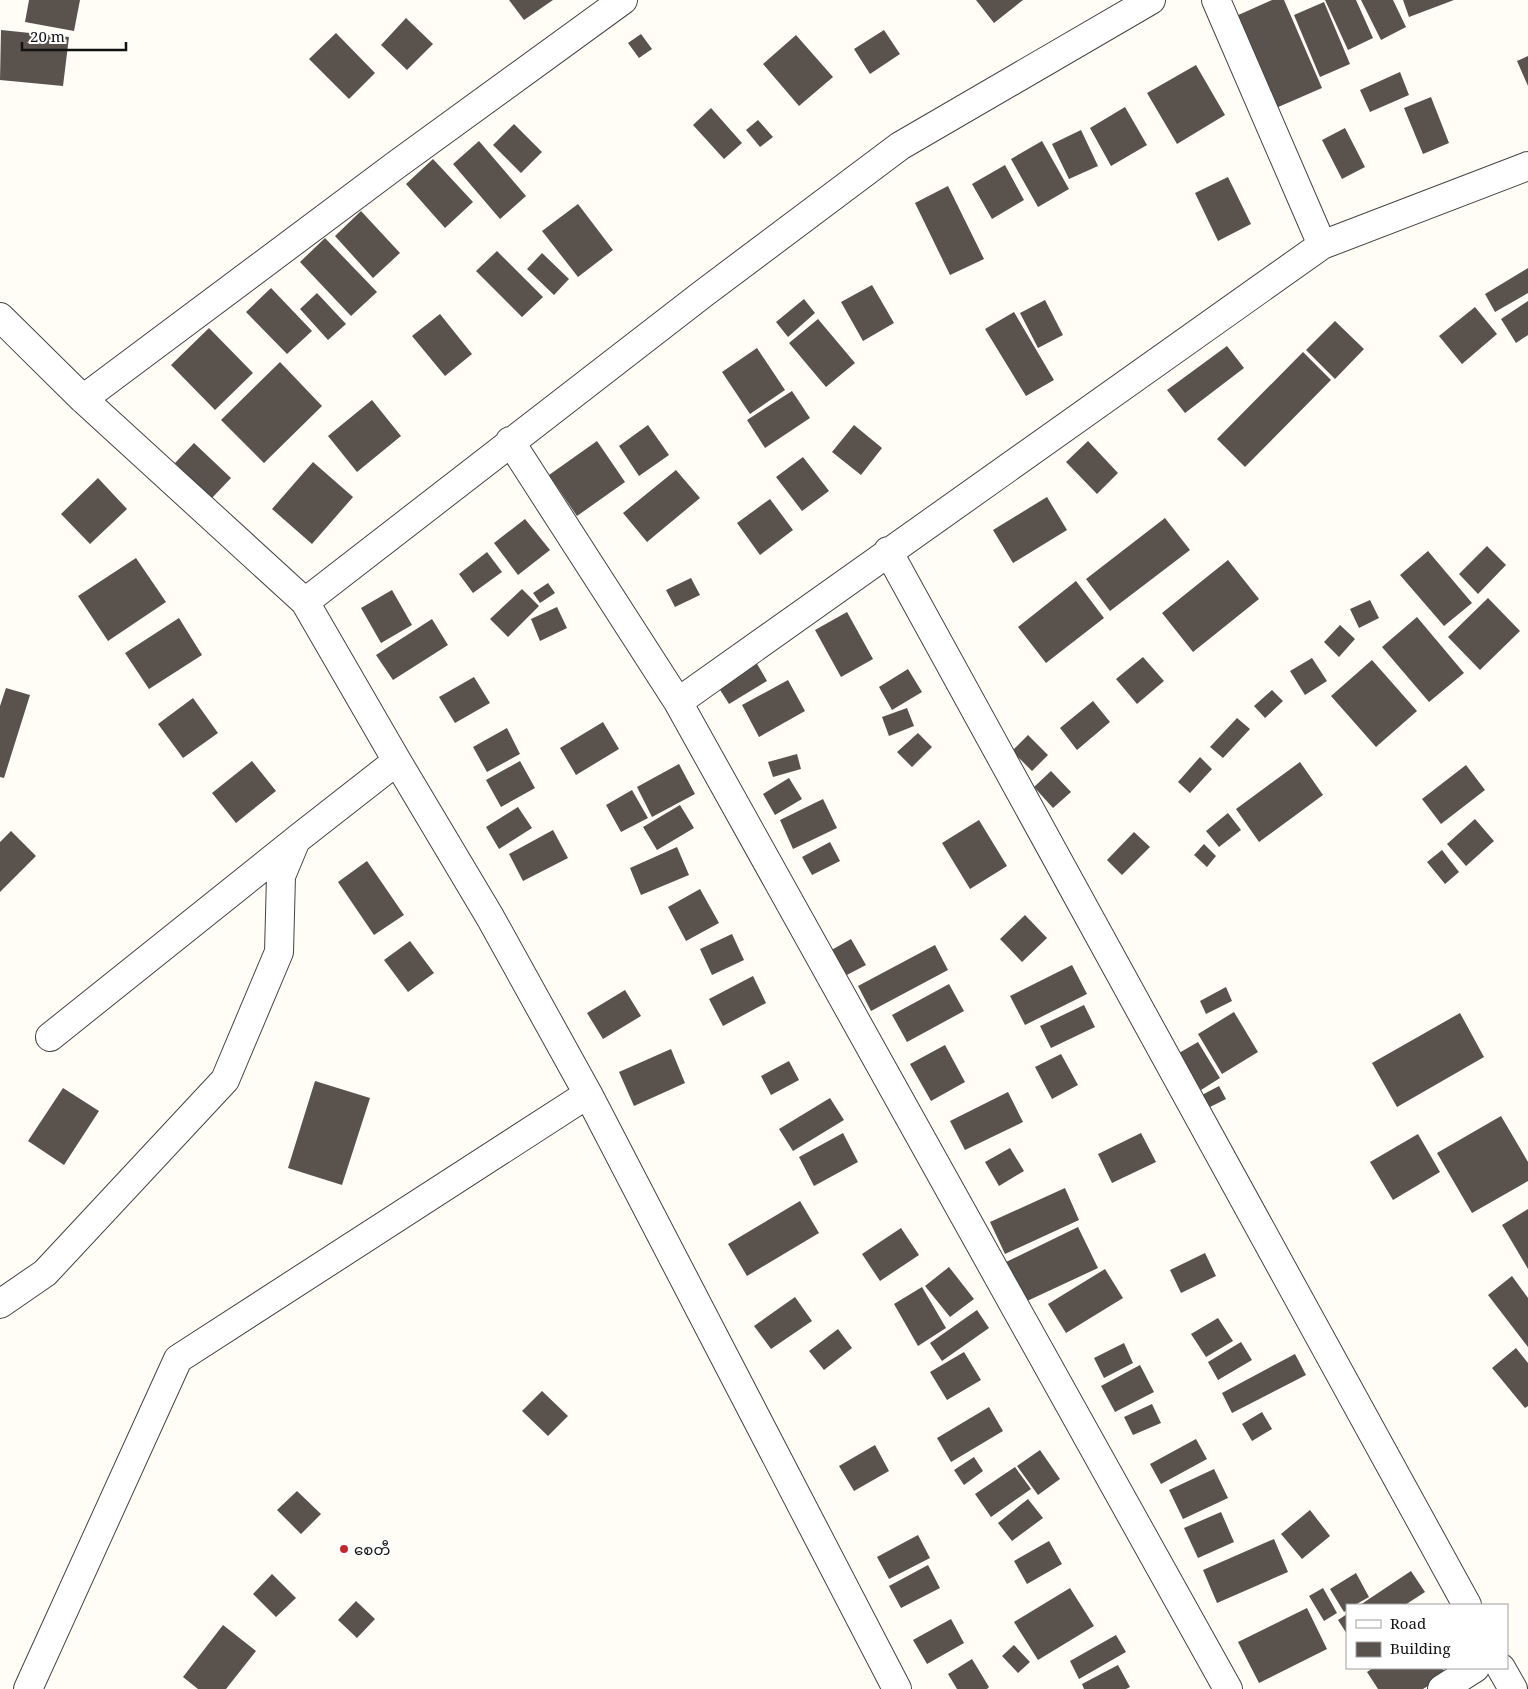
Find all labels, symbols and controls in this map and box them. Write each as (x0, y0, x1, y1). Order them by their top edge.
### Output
scale bar (22, 20, 126, 52)
text: 20 m (30, 26, 65, 46)
place label: စေတီ (354, 1539, 390, 1559)
marker: စေတီ (338, 1543, 350, 1555)
legend (1346, 1604, 1508, 1669)
text: Road (1390, 1613, 1426, 1633)
text: Building (1390, 1638, 1451, 1658)

